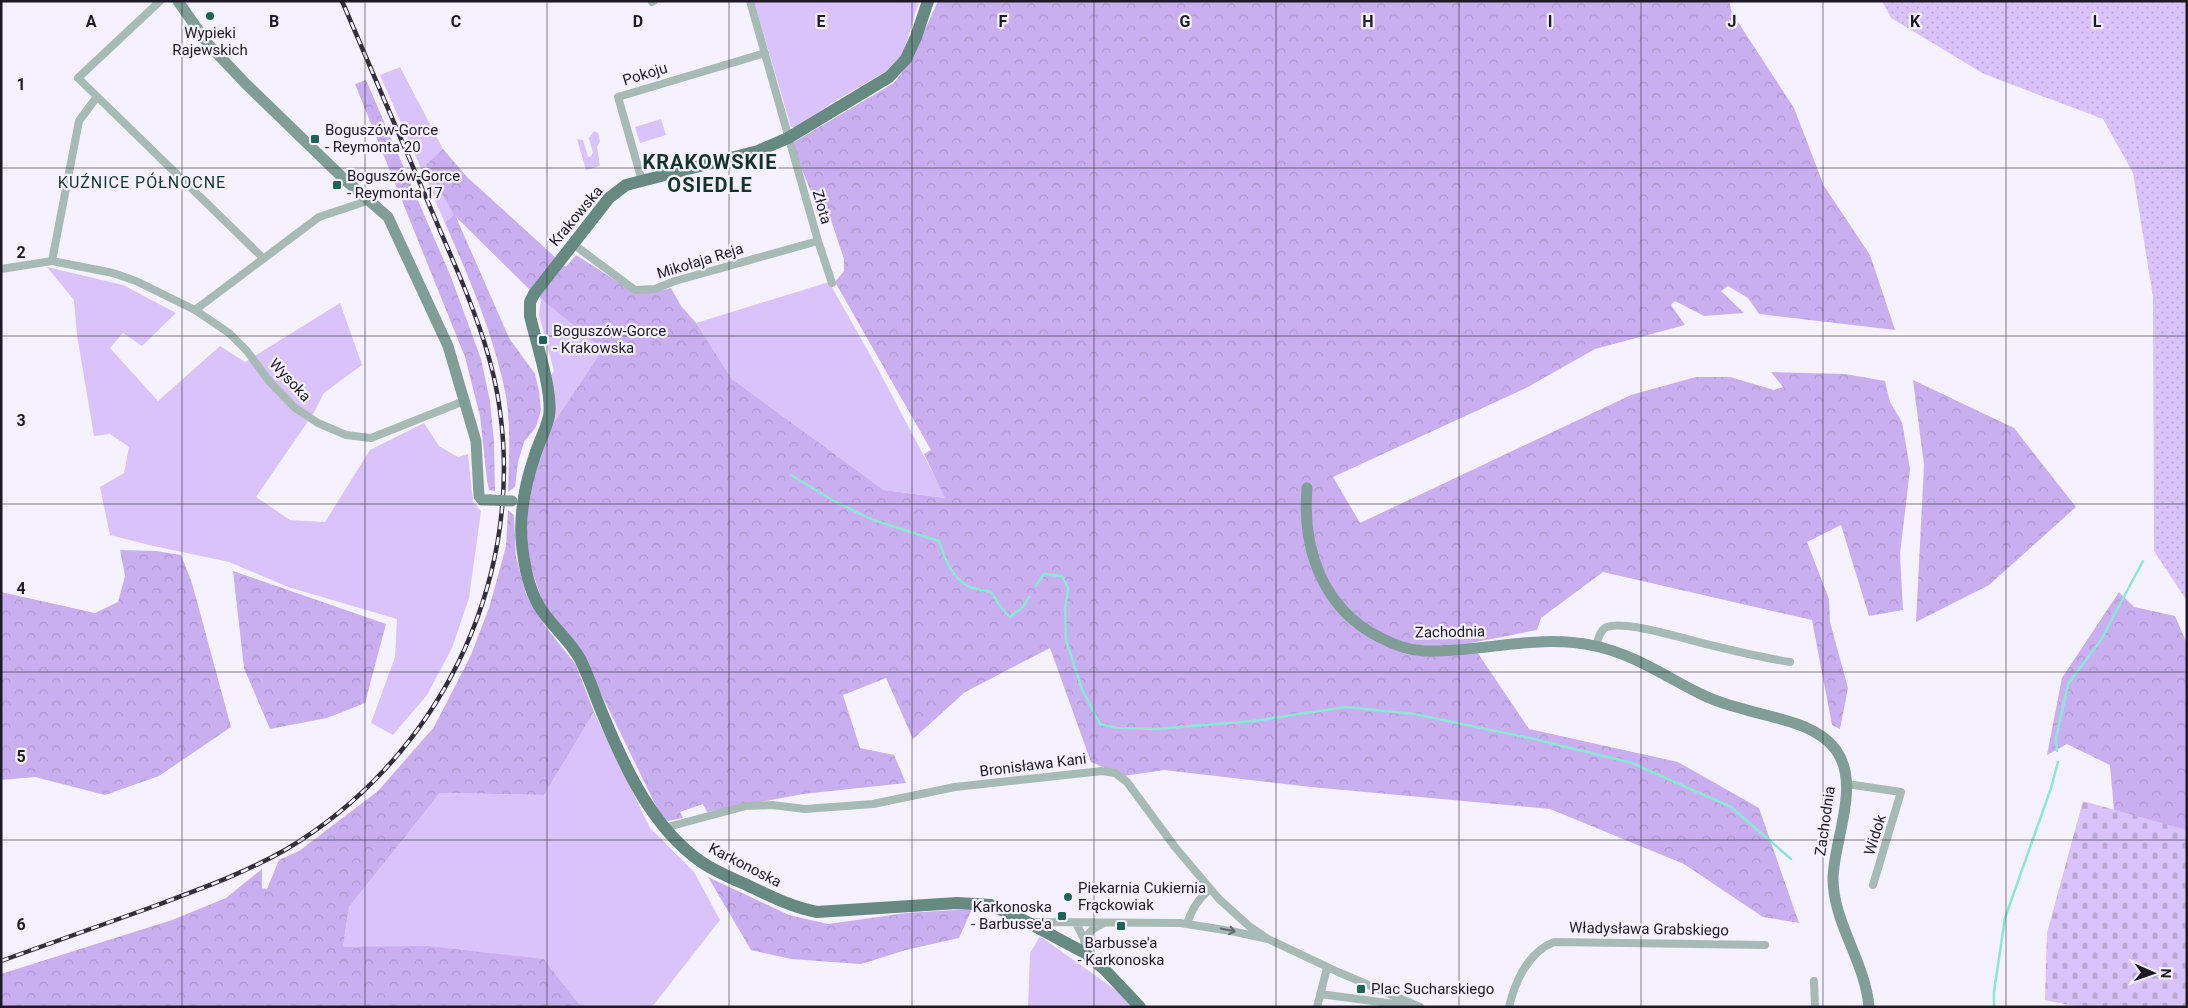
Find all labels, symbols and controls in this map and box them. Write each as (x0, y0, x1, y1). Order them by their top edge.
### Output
marker: Wypieki Rajewskich (204, 10, 216, 22)
text: A (86, 12, 97, 31)
text: B (269, 12, 279, 31)
text: C (451, 12, 461, 31)
text: D (633, 12, 643, 31)
text: E (817, 12, 826, 31)
text: F (999, 12, 1008, 31)
text: G (1180, 12, 1191, 31)
text: H (1362, 12, 1374, 31)
text: I (1548, 12, 1552, 31)
text: J (1728, 12, 1736, 31)
text: K (1910, 12, 1921, 31)
text: L (2093, 12, 2102, 31)
place label: Wypieki Rajewskich (172, 24, 248, 59)
street label: Pokoju (620, 59, 670, 89)
text: 1 (16, 75, 26, 94)
place label: Boguszów-Gorce - Reymonta 20 (325, 121, 438, 156)
marker: Boguszów-Gorce - Reymonta 20 (309, 133, 321, 145)
district label: KRAKOWSKIE OSIEDLE (643, 150, 777, 197)
place label: Boguszów-Gorce - Reymonta 17 (347, 167, 460, 202)
district label: KUŹNICE PÓŁNOCNE (58, 172, 226, 192)
marker: Boguszów-Gorce - Reymonta 17 (331, 179, 343, 191)
street label: Krakowska (546, 182, 606, 250)
street label: Złota (809, 188, 835, 226)
street label: Mikołaja Reja (655, 239, 745, 283)
text: 2 (16, 243, 26, 262)
place label: Boguszów-Gorce - Krakowska (553, 322, 666, 357)
marker: Boguszów-Gorce - Krakowska (537, 334, 549, 346)
street label: Wysoka (266, 355, 314, 405)
text: 3 (16, 411, 26, 430)
text: 4 (16, 579, 26, 598)
street label: Zachodnia (1415, 622, 1485, 642)
text: 5 (16, 747, 26, 766)
street label: Bronisława Kani (979, 750, 1087, 780)
street label: Zachodnia (1811, 785, 1839, 857)
street label: Widok (1860, 812, 1890, 858)
street label: Karkonoska (706, 839, 784, 891)
place label: Piekarnia Cukiernia Frąckowiak (1078, 879, 1206, 914)
marker: Piekarnia Cukiernia Frąckowiak (1062, 891, 1074, 903)
place label: Karkonoska - Barbusse'a (971, 898, 1052, 933)
marker: Karkonoska - Barbusse'a (1056, 910, 1068, 922)
text: 6 (16, 915, 26, 934)
street label: Władysława Grabskiego (1569, 919, 1729, 939)
marker: Barbusse'a - Karkonoska (1115, 920, 1127, 932)
one-way arrow (1220, 926, 1236, 935)
place label: Barbusse'a - Karkonoska (1077, 934, 1165, 969)
north arrow (2128, 948, 2178, 998)
text: N (2158, 968, 2174, 979)
place label: Plac Sucharskiego (1371, 980, 1494, 998)
marker: Plac Sucharskiego (1355, 983, 1367, 995)

